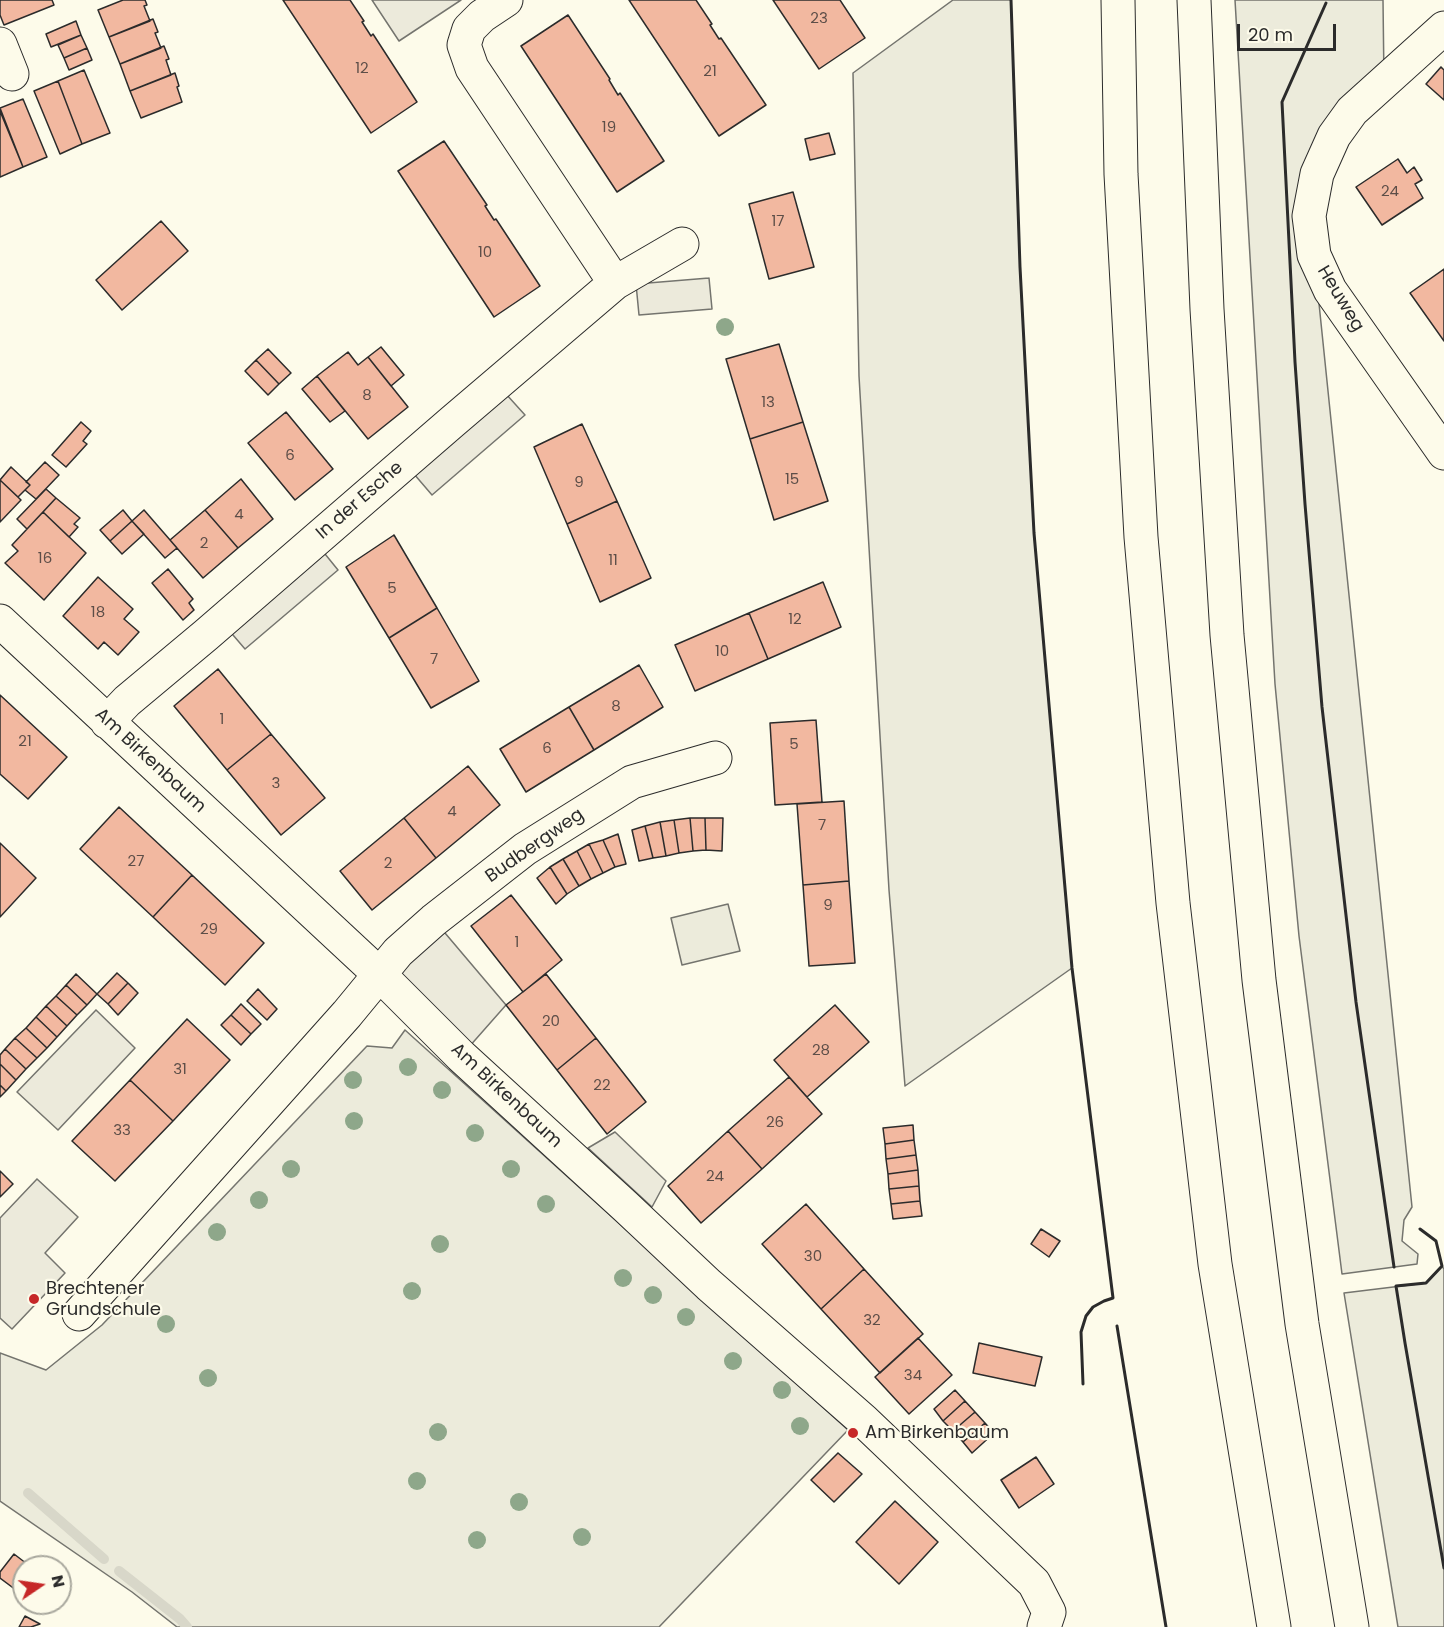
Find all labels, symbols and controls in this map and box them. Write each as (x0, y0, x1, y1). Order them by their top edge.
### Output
house number: 23 (810, 10, 828, 28)
scale bar (1240, 12, 1339, 50)
text: 20 m (1248, 22, 1293, 47)
house number: 12 (355, 60, 369, 78)
house number: 21 (703, 63, 717, 81)
house number: 19 (602, 119, 616, 137)
house number: 24 (1381, 183, 1399, 201)
house number: 17 (772, 213, 784, 231)
house number: 10 (478, 244, 492, 262)
street label: Heuweg (1312, 262, 1368, 336)
house number: 8 (362, 387, 372, 405)
house number: 13 (761, 394, 775, 412)
house number: 6 (285, 447, 295, 465)
street label: In der Esche (312, 457, 408, 545)
house number: 15 (785, 471, 799, 489)
house number: 9 (574, 474, 584, 492)
house number: 4 (234, 506, 244, 524)
house number: 2 (200, 535, 208, 553)
house number: 16 (38, 550, 52, 568)
house number: 11 (608, 552, 618, 570)
house number: 5 (387, 580, 397, 598)
house number: 18 (91, 604, 105, 622)
house number: 12 (788, 611, 802, 629)
house number: 10 (715, 643, 729, 661)
house number: 7 (430, 651, 438, 669)
house number: 8 (611, 698, 621, 716)
street label: Am Birkenbaum (90, 704, 210, 818)
house number: 1 (220, 711, 224, 729)
house number: 21 (18, 733, 32, 751)
house number: 5 (789, 736, 799, 754)
house number: 6 (542, 740, 552, 758)
house number: 3 (272, 775, 280, 793)
house number: 4 (447, 803, 457, 821)
street label: Budbergweg (482, 804, 588, 888)
house number: 7 (818, 817, 826, 835)
house number: 27 (128, 853, 144, 871)
house number: 2 (384, 855, 392, 873)
house number: 9 (823, 897, 833, 915)
house number: 29 (200, 921, 218, 939)
house number: 1 (515, 934, 519, 952)
house number: 20 (542, 1013, 560, 1031)
street label: Am Birkenbaum (446, 1039, 566, 1153)
house number: 28 (812, 1042, 830, 1060)
house number: 31 (173, 1061, 187, 1079)
house number: 22 (593, 1077, 611, 1095)
house number: 26 (766, 1114, 784, 1132)
house number: 33 (113, 1122, 131, 1140)
house number: 24 (706, 1168, 724, 1186)
house number: 30 (804, 1248, 822, 1266)
place label: Brechtener Grundschule (46, 1278, 161, 1320)
marker: Brechtener Grundschule (27, 1292, 41, 1306)
house number: 32 (863, 1312, 881, 1330)
house number: 34 (904, 1367, 922, 1385)
place label: Am Birkenbaum (865, 1422, 1009, 1444)
marker: Am Birkenbaum (846, 1426, 860, 1440)
north arrow (12, 1555, 72, 1615)
text: N (46, 1573, 71, 1590)

